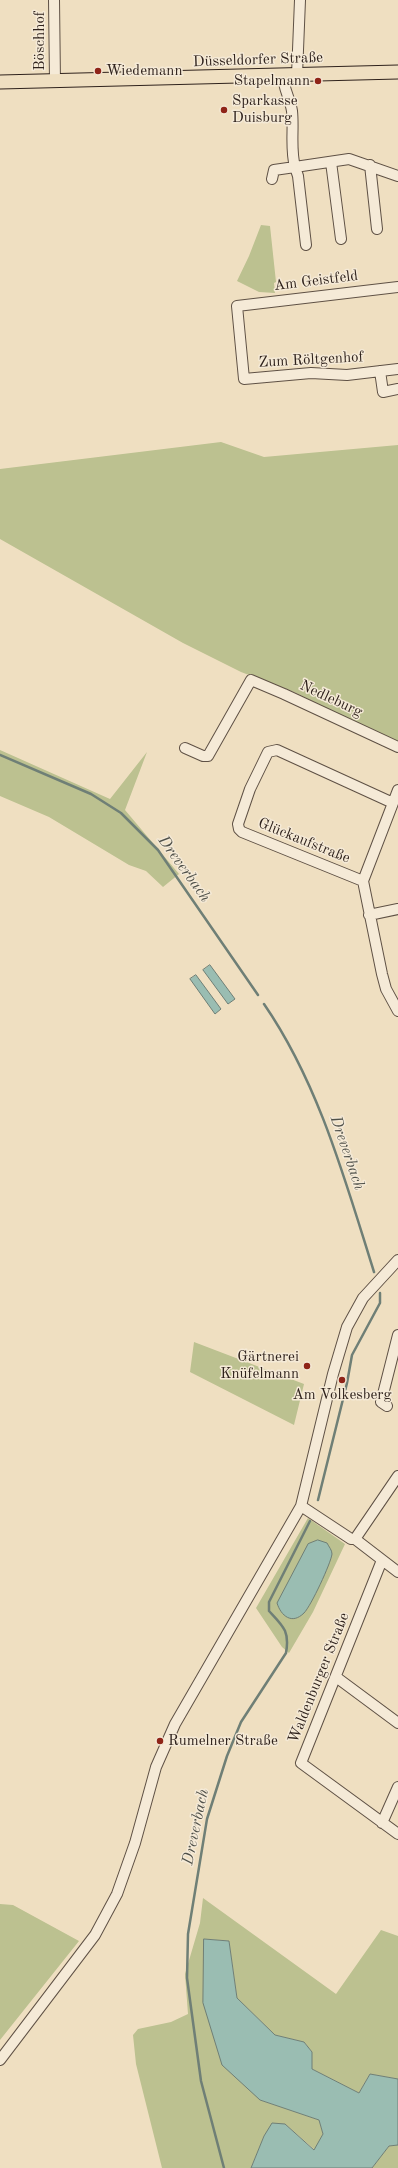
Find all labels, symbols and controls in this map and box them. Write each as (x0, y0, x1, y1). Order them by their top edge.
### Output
street label: Böschhof (31, 11, 49, 71)
street label: Düsseldorfer Straße (193, 49, 323, 71)
place label: Wiedemann (106, 62, 183, 80)
marker: Wiedemann (93, 66, 103, 76)
place label: Stapelmann (234, 72, 310, 90)
marker: Stapelmann (313, 76, 323, 86)
place label: Sparkasse Duisburg (232, 92, 298, 127)
marker: Sparkasse Duisburg (219, 105, 229, 115)
street label: Am Geistfeld (273, 267, 359, 295)
street label: Zum Röltgenhof (258, 348, 364, 372)
street label: Nedleburg (297, 677, 365, 721)
street label: Glückaufstraße (255, 814, 353, 868)
water label: Dreverbach (153, 832, 215, 906)
water label: Dreverbach (325, 1113, 369, 1193)
place label: Gärtnerei Knüfelmann (220, 1348, 299, 1383)
marker: Gärtnerei Knüfelmann (302, 1361, 312, 1371)
marker: Am Volkesberg (337, 1375, 347, 1385)
place label: Am Volkesberg (292, 1386, 392, 1404)
street label: Waldenburger Straße (285, 1610, 353, 1746)
place label: Rumelner Straße (168, 1732, 278, 1750)
marker: Rumelner Straße (155, 1736, 165, 1746)
water label: Dreverbach (179, 1787, 213, 1867)

